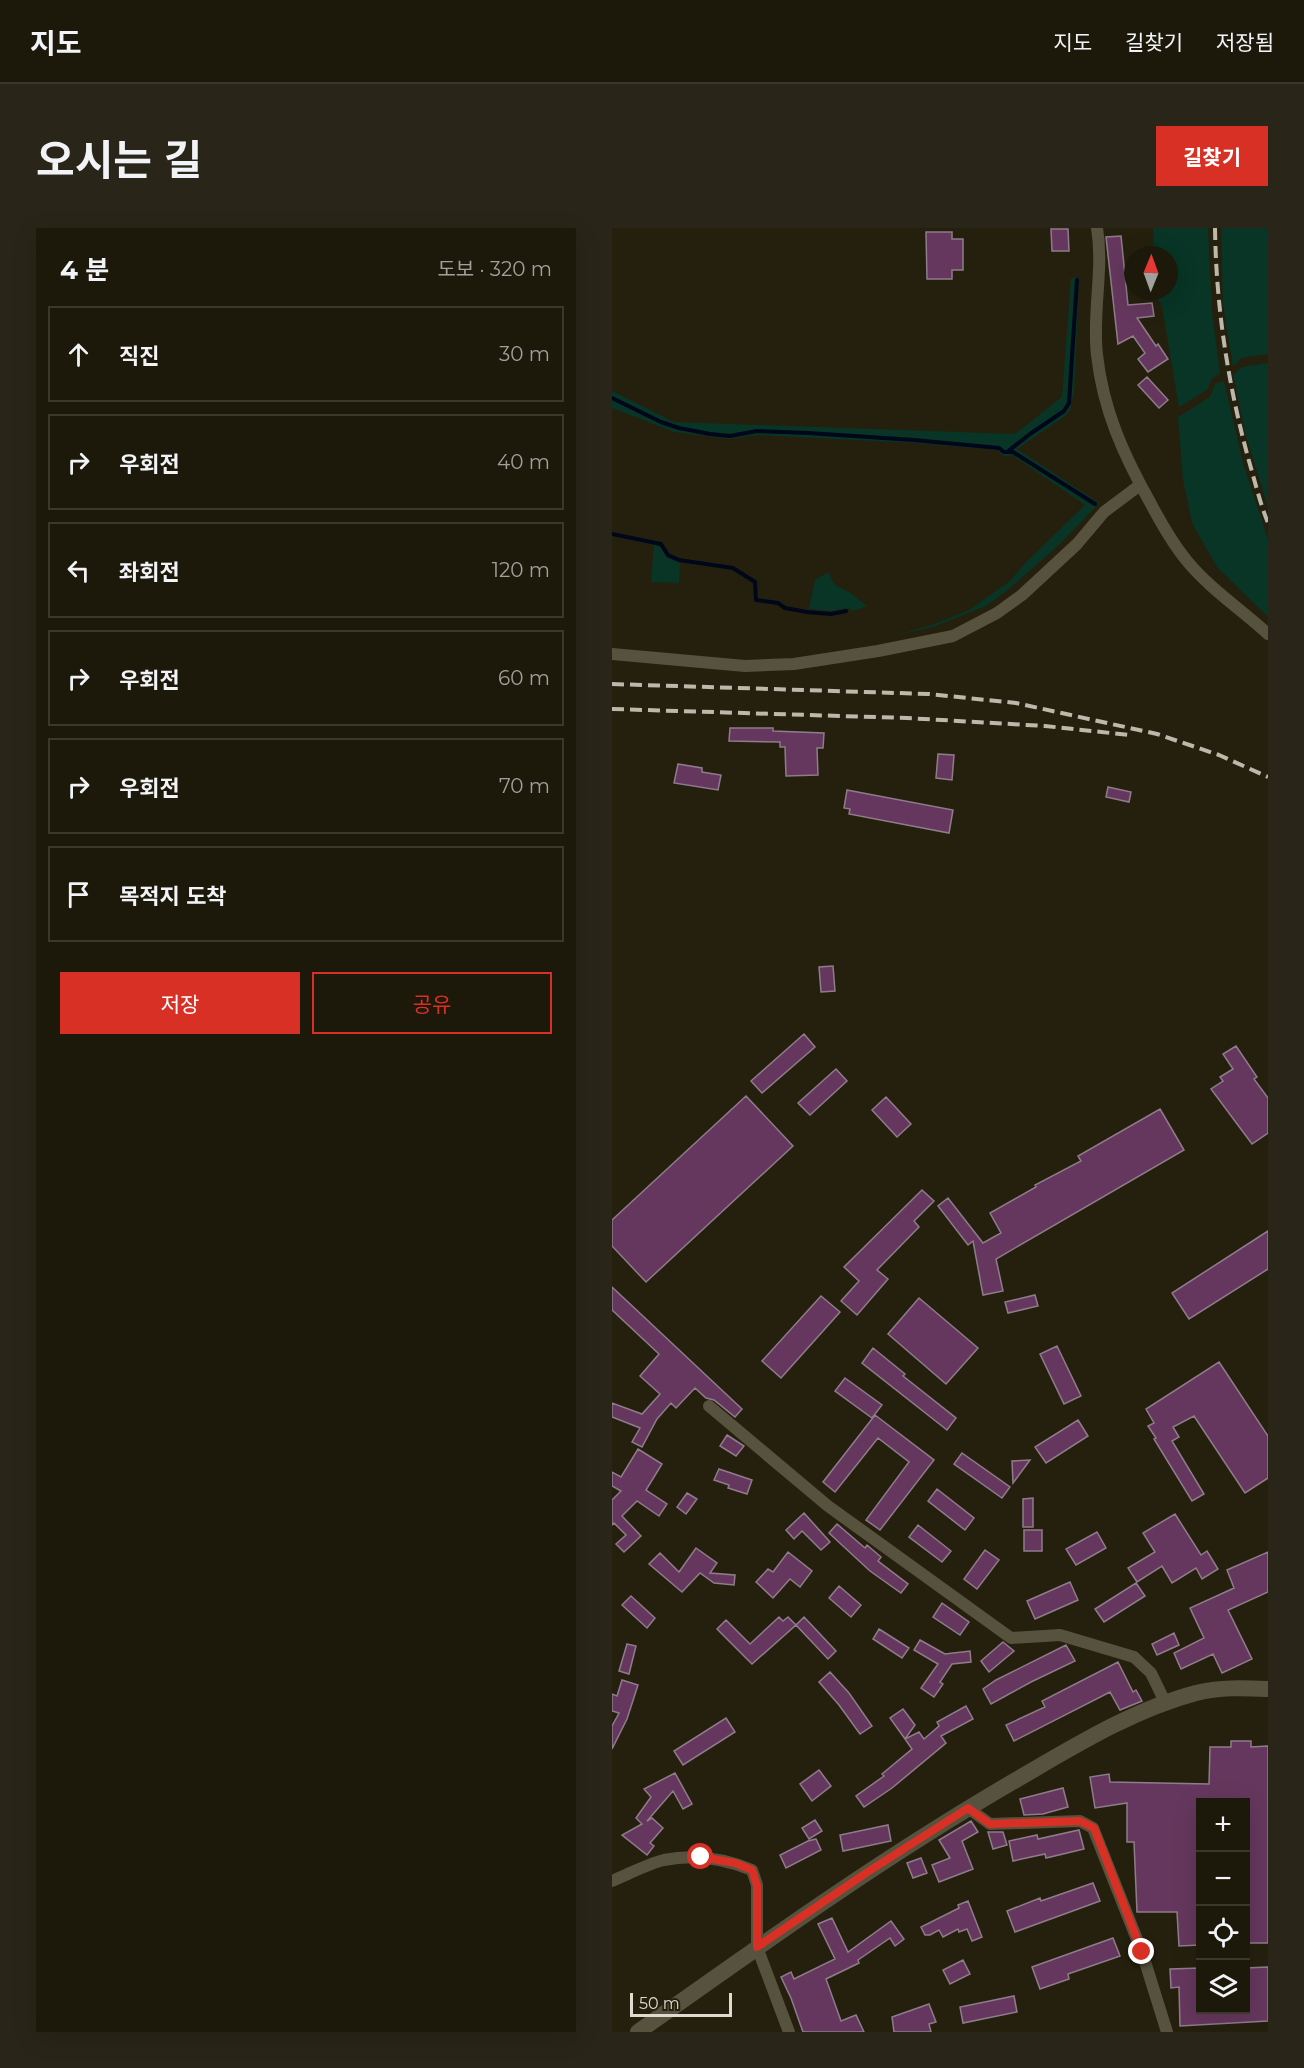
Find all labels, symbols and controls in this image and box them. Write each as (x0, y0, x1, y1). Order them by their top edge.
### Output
text: 지도 (30, 26, 82, 60)
text: 지도 (1053, 30, 1092, 55)
text: 길찾기 (1125, 30, 1183, 55)
text: 저장됨 (1216, 30, 1274, 55)
button: 길찾기 (1156, 126, 1268, 186)
text: 오시는 길 (36, 134, 202, 186)
north arrow (1124, 246, 1178, 300)
text: 4 분 (60, 254, 109, 286)
text: 도보 · 320 m (437, 257, 552, 281)
icon: ahead (62, 338, 95, 371)
text: 30 m (499, 342, 550, 366)
text: 직진 (119, 343, 159, 370)
icon: right (62, 446, 95, 479)
text: 40 m (497, 450, 550, 474)
text: 우회전 (119, 451, 180, 478)
icon: left (62, 554, 95, 587)
text: 120 m (492, 558, 550, 582)
text: 좌회전 (119, 559, 180, 586)
icon: right (62, 662, 95, 695)
text: 60 m (498, 666, 550, 690)
text: 우회전 (119, 667, 180, 694)
icon: right (62, 770, 95, 803)
text: 70 m (499, 774, 550, 798)
text: 우회전 (119, 775, 180, 802)
icon: arrive (62, 878, 95, 911)
text: 목적지 도착 (119, 883, 226, 910)
button: 저장 (60, 972, 300, 1034)
button: 공유 (312, 972, 552, 1034)
map controls (1196, 1798, 1250, 2014)
button: + (1196, 1798, 1250, 1852)
route start (687, 1843, 713, 1869)
button: − (1196, 1852, 1250, 1906)
button: locate (1196, 1906, 1250, 1960)
route end (1128, 1938, 1154, 1964)
button: layers (1196, 1960, 1250, 2014)
scale bar (630, 1990, 732, 2018)
text: 50 m (639, 1994, 680, 2013)

